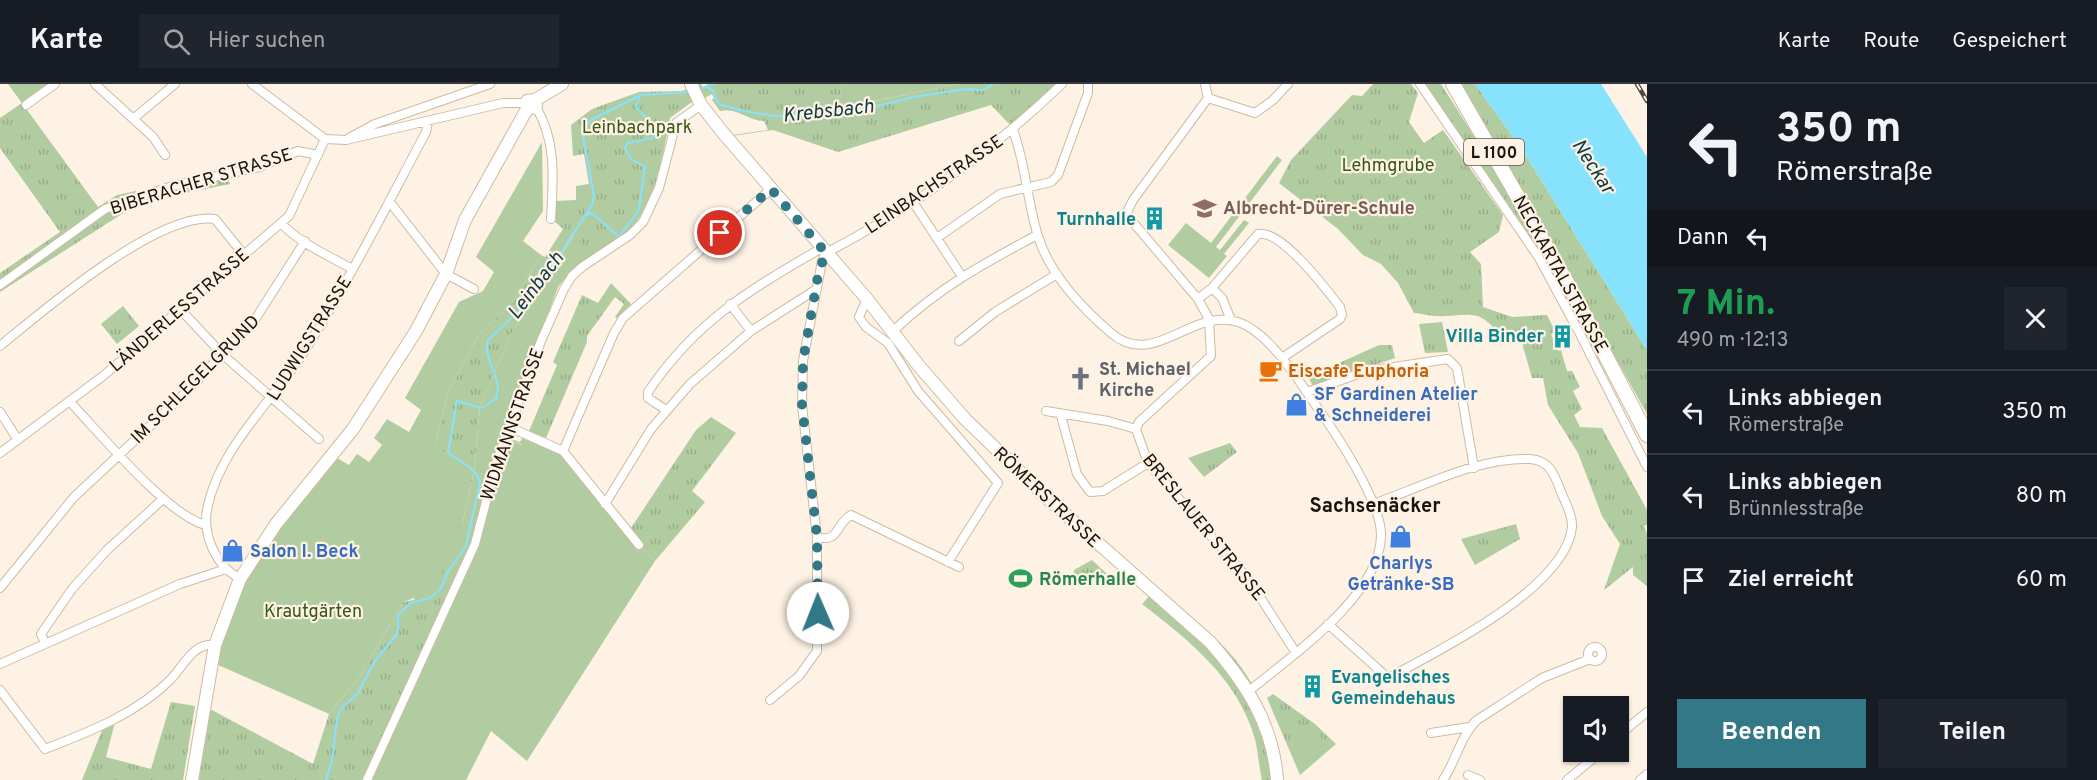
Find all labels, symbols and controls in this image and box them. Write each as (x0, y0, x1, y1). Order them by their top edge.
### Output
search box (139, 14, 559, 68)
text: Karte (30, 23, 103, 59)
icon: search (160, 25, 193, 58)
text: Hier suchen (208, 28, 325, 55)
text: Karte (1778, 28, 1830, 55)
text: Route (1863, 28, 1919, 55)
text: Gespeichert (1952, 28, 2067, 55)
water label: Krebsbach (781, 94, 875, 130)
text: 350 m (1776, 104, 1902, 157)
icon: left (1677, 108, 1755, 186)
park label: Leinbachpark (582, 117, 692, 140)
street label: LEINBACHSTRASSE (861, 130, 1008, 240)
water label: Neckar (1565, 134, 1621, 201)
road number: L 1100 (1464, 139, 1524, 165)
street label: BIBERACHER STRASSE (107, 144, 295, 221)
park label: Lehmgrube (1342, 155, 1434, 178)
text: Römerstraße (1776, 156, 1933, 190)
street label: NECKARTALSTRASSE (1507, 192, 1613, 357)
school or university icon: Albrecht-Dürer-Schule (1192, 195, 1218, 221)
place label: Albrecht-Dürer-Schule (1223, 198, 1415, 221)
building icon: Turnhalle (1141, 206, 1167, 232)
pin (694, 207, 745, 258)
place label: Turnhalle (1057, 209, 1136, 232)
icon: arrive (703, 216, 736, 249)
icon: left (1741, 222, 1774, 255)
text: Dann (1677, 225, 1729, 252)
street label: LÄNDERLESSTRASSE (104, 243, 255, 378)
water label: Leinbach (503, 247, 571, 325)
street label: LUDWIGSTRASSE (263, 272, 358, 405)
text: 7 Min. (1677, 282, 1775, 328)
button: close (2004, 287, 2067, 350)
street label: IM SCHLEGELGRUND (127, 311, 265, 449)
building icon: Villa Binder (1549, 323, 1575, 349)
place label: Villa Binder (1445, 326, 1544, 349)
text: 490 m · 12:13 (1677, 328, 1788, 354)
street label: WIDMANNSTRASSE (476, 345, 550, 504)
cafe icon: Eiscafe Euphoria (1257, 358, 1283, 384)
place label: St. Michael Kirche (1099, 359, 1191, 403)
place label: Eiscafe Euphoria (1288, 361, 1429, 384)
church icon: St. Michael Kirche (1068, 366, 1094, 392)
place label: SF Gardinen Atelier & Schneiderei (1314, 384, 1478, 428)
text: Links abbiegen (1728, 386, 1882, 413)
shop icon: SF Gardinen Atelier & Schneiderei (1283, 391, 1309, 417)
icon: left (1677, 396, 1710, 429)
text: 350 m (2002, 399, 2067, 426)
text: Römerstraße (1728, 413, 1844, 439)
street label: RÖMERSTRASSE (988, 441, 1106, 554)
street label: BRESLAUER STRASSE (1136, 450, 1269, 606)
text: Links abbiegen (1728, 470, 1882, 497)
icon: left (1677, 480, 1710, 513)
text: 80 m (2016, 483, 2067, 510)
district label: Sachsenäcker (1309, 494, 1441, 520)
text: Brünnlesstraße (1728, 497, 1864, 523)
shop icon: Charlys Getränke-SB (1388, 524, 1414, 550)
shop icon: Salon I. Beck (219, 538, 245, 564)
place label: Salon I. Beck (250, 541, 358, 564)
place label: Charlys Getränke-SB (1347, 553, 1455, 597)
icon: arrive (1677, 564, 1710, 597)
sports icon: Römerhalle (1008, 566, 1034, 592)
text: Ziel erreicht (1728, 567, 1854, 594)
text: 60 m (2016, 567, 2067, 594)
place label: Römerhalle (1039, 569, 1136, 592)
position arrow (786, 581, 850, 645)
park label: Krautgärten (264, 601, 362, 624)
place label: Evangelisches Gemeindehaus (1331, 667, 1456, 711)
building icon: Evangelisches Gemeindehaus (1300, 674, 1326, 700)
map controls (1563, 696, 1629, 762)
button: sound (1563, 696, 1629, 762)
button: Beenden (1677, 699, 1866, 768)
button: Teilen (1878, 699, 2067, 768)

